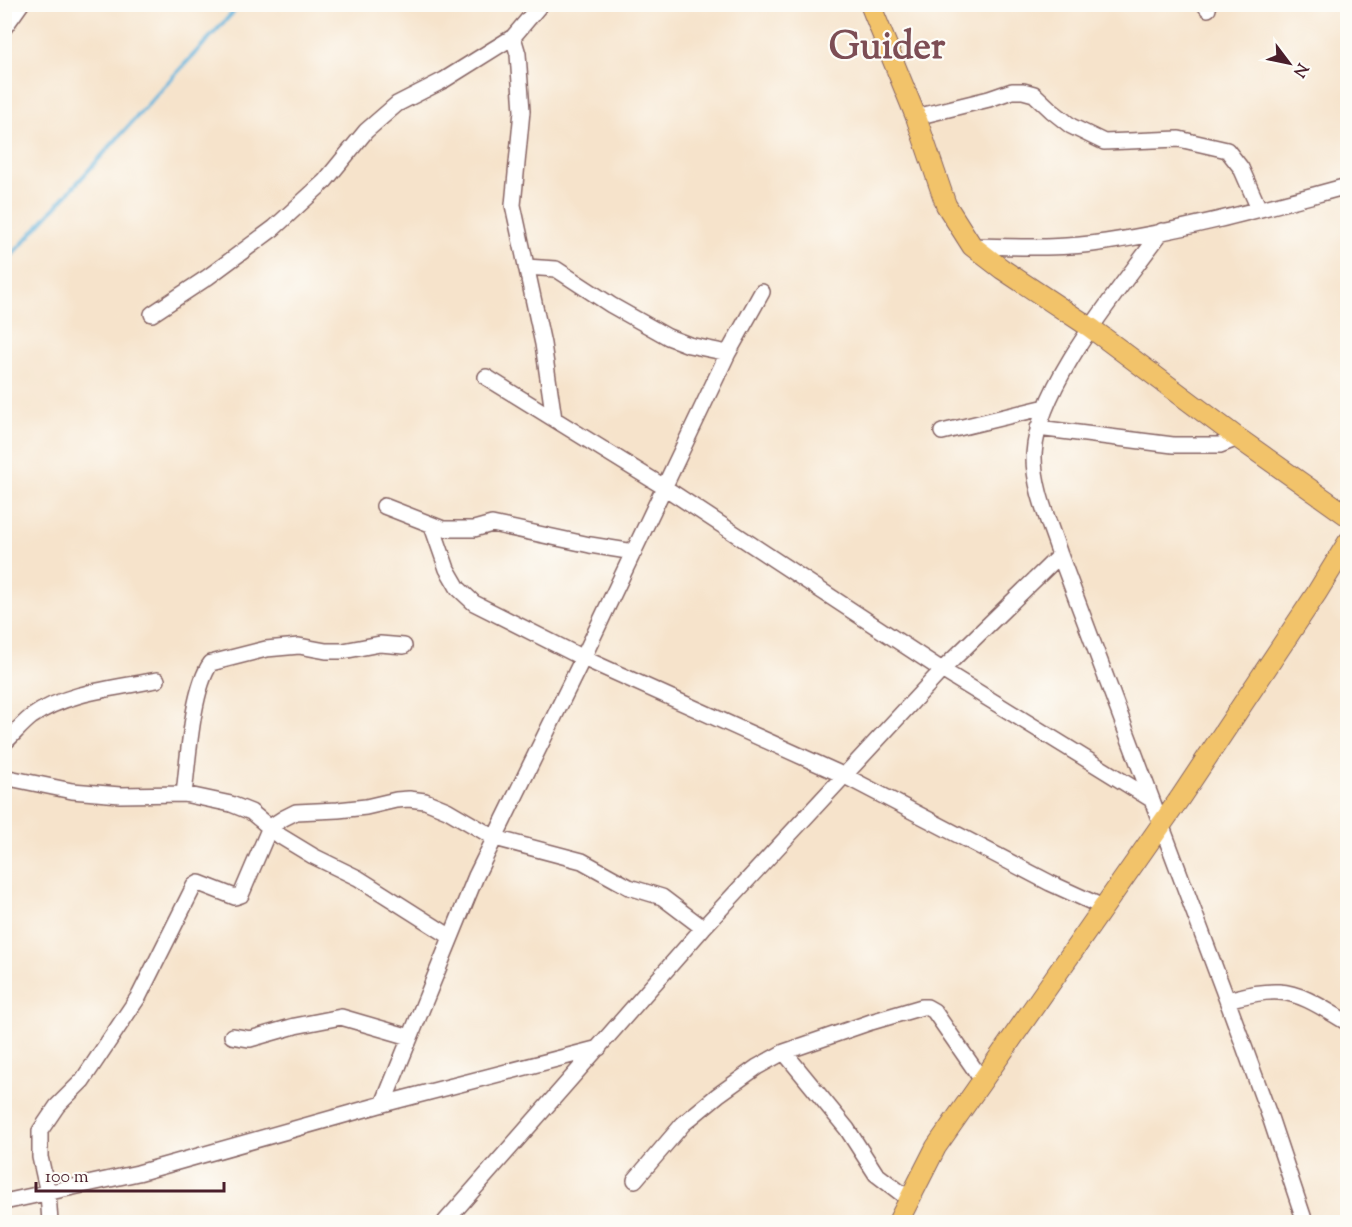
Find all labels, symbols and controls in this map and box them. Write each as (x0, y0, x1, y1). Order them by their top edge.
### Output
district label: Guider (829, 22, 946, 76)
north arrow (1259, 33, 1319, 93)
text: N (1286, 58, 1313, 81)
scale bar (36, 1155, 224, 1193)
text: 100 m (45, 1165, 89, 1191)

